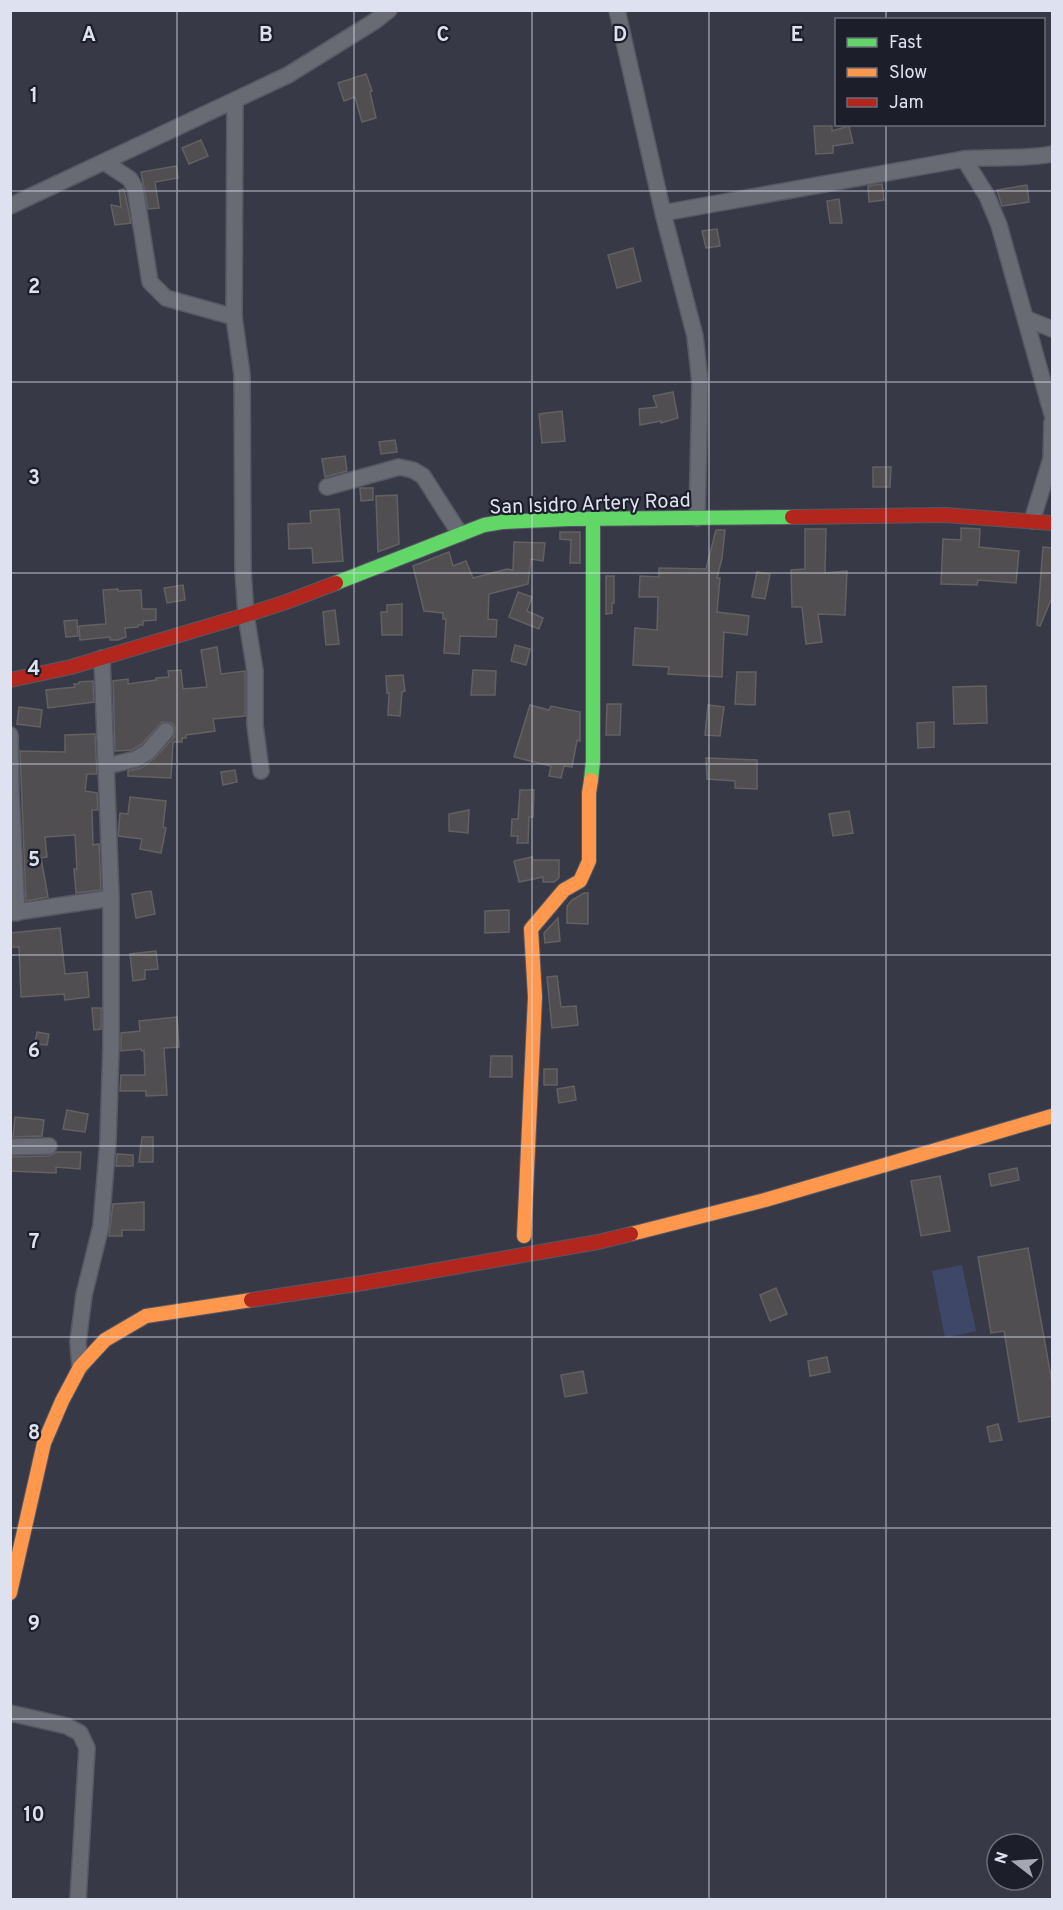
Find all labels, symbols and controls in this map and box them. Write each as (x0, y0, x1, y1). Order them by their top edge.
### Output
legend (835, 18, 1045, 126)
text: A (82, 23, 96, 49)
text: B (259, 23, 273, 49)
text: C (437, 23, 449, 49)
text: D (613, 23, 627, 49)
text: E (791, 23, 803, 49)
text: Fast (889, 32, 922, 55)
text: Slow (889, 62, 927, 85)
text: 1 (30, 84, 38, 110)
text: Jam (889, 92, 924, 115)
text: 2 (28, 275, 40, 301)
text: 3 (28, 466, 40, 492)
street label: San Isidro Artery Road (489, 488, 691, 522)
text: 4 (28, 657, 40, 683)
text: 5 (28, 848, 40, 874)
text: 6 (28, 1039, 40, 1065)
text: 7 (29, 1230, 39, 1256)
text: 8 (28, 1421, 40, 1447)
text: 9 (28, 1612, 40, 1638)
text: 10 (23, 1803, 45, 1829)
north arrow (985, 1832, 1045, 1892)
text: N (991, 1850, 1014, 1867)

